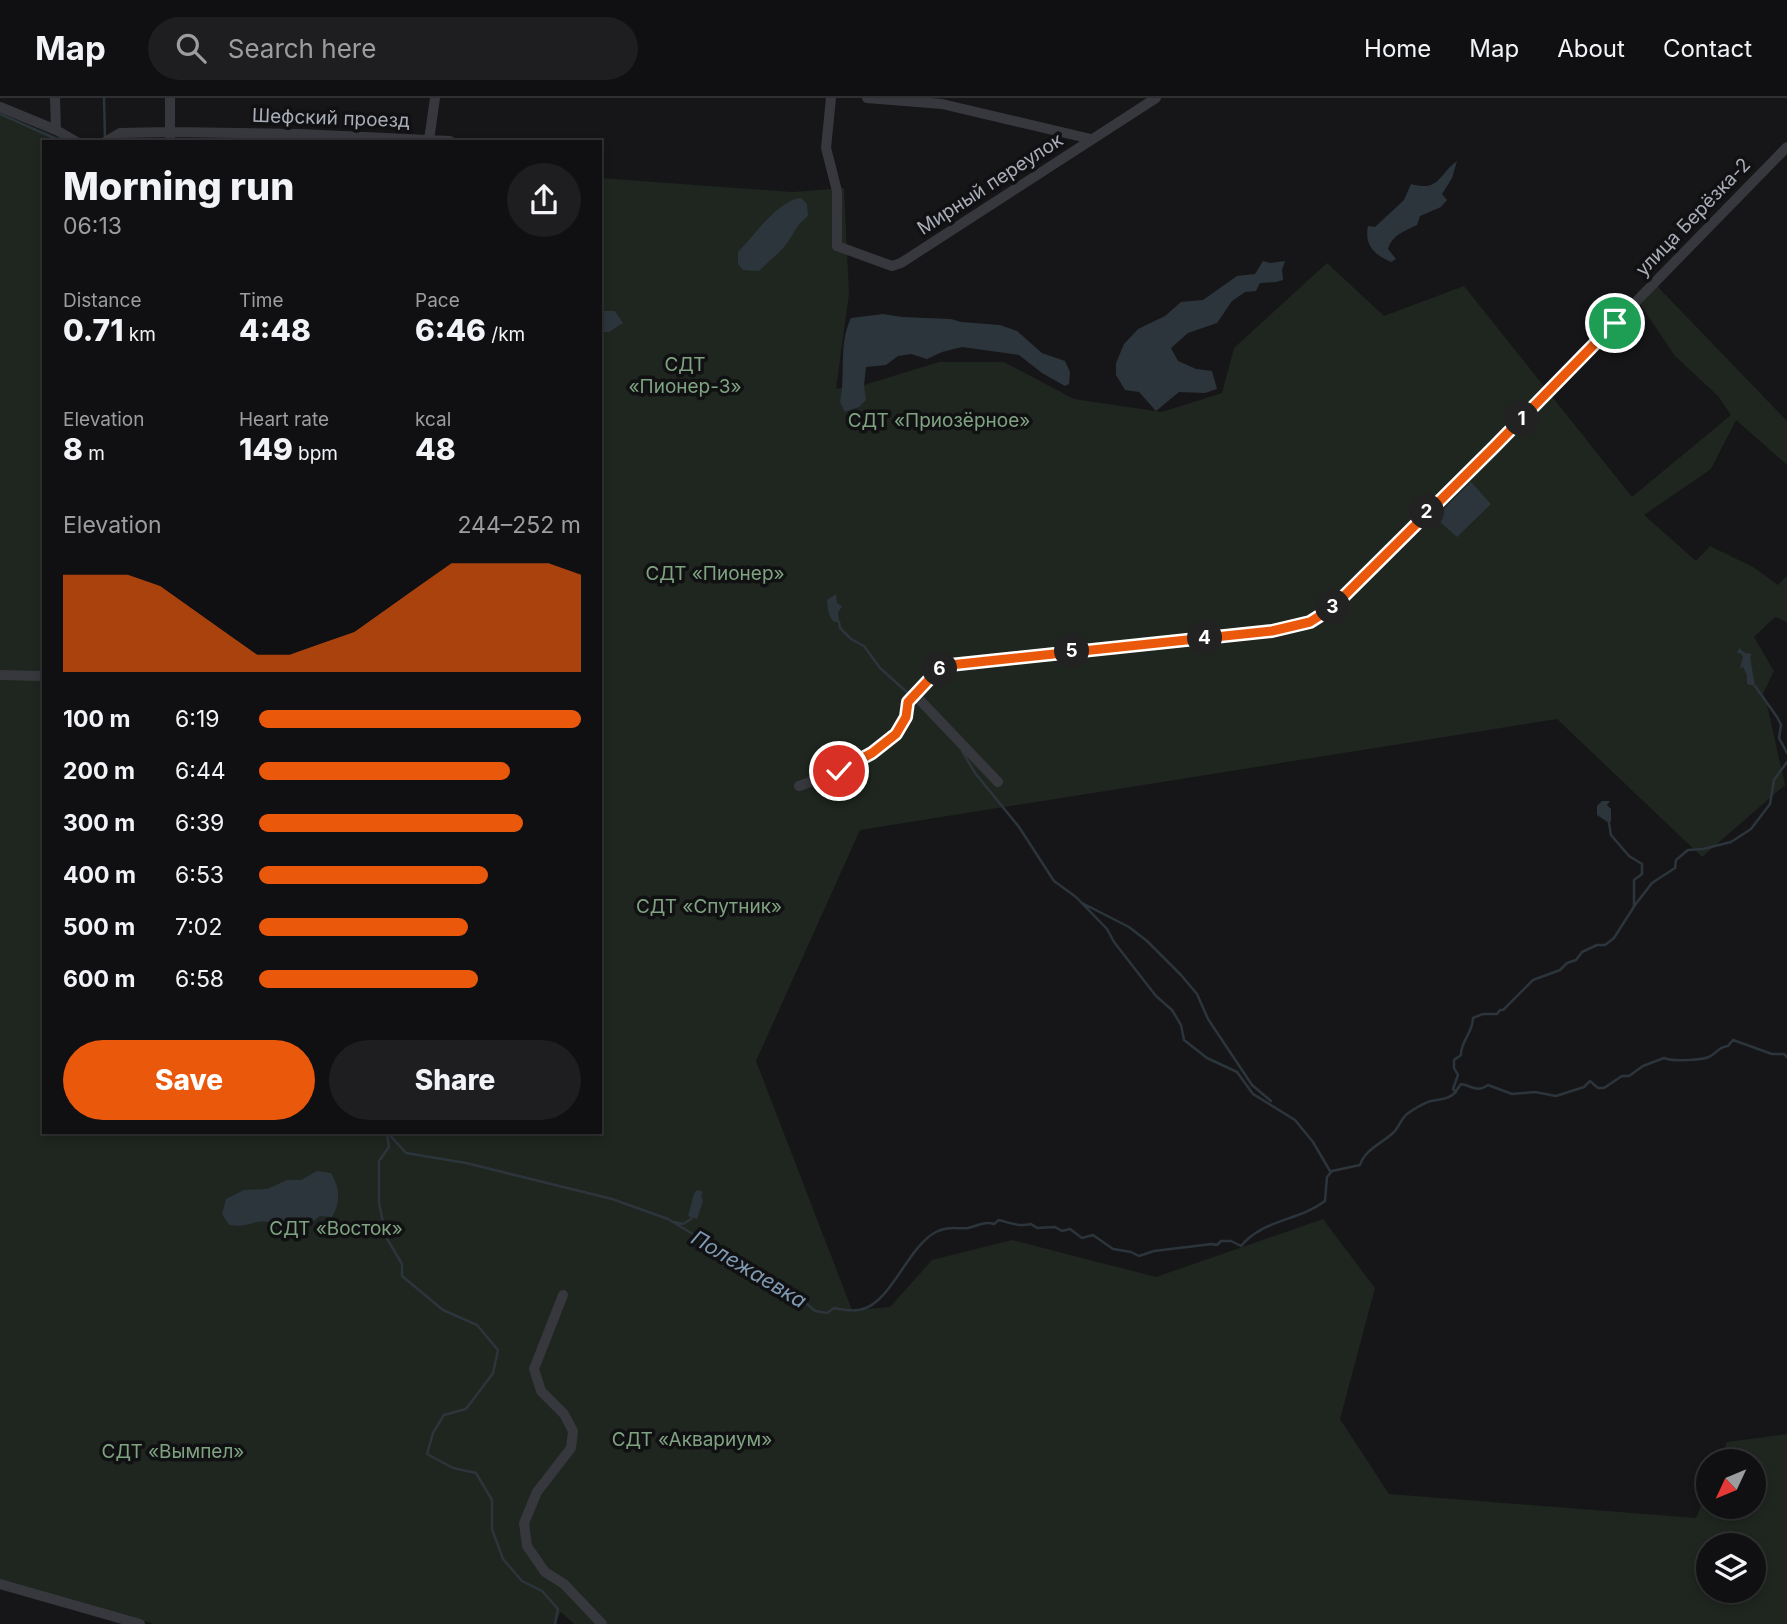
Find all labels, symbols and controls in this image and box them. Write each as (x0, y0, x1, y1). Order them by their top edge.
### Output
search box (148, 17, 638, 80)
text: Map (35, 28, 106, 68)
icon: search (172, 29, 210, 67)
text: Search here (228, 33, 376, 64)
text: Home (1364, 34, 1431, 63)
text: Map (1469, 34, 1519, 63)
text: About (1557, 34, 1625, 63)
text: Contact (1663, 34, 1752, 63)
street label: Шефский проезд (252, 104, 410, 132)
street label: Мирный переулок (913, 128, 1068, 240)
street label: улица Берёзка-2 (1631, 153, 1755, 281)
text: Morning run (63, 163, 294, 209)
button: share (507, 163, 581, 237)
text: 06:13 (63, 212, 122, 240)
text: Distance (63, 289, 141, 312)
text: Time (239, 289, 284, 312)
text: Pace (415, 289, 460, 312)
pin (1585, 293, 1645, 353)
icon: arrive (1596, 304, 1634, 342)
text: 0.71 (63, 312, 123, 348)
text: 4:48 (239, 312, 311, 348)
text: 6:46 (415, 312, 486, 348)
text: km (123, 323, 156, 346)
text: /km (486, 323, 525, 346)
park label: СДТ «Пионер-3» (628, 353, 742, 398)
pin: 1 (1504, 402, 1540, 436)
text: 1 (1517, 407, 1526, 430)
text: Elevation (63, 408, 144, 431)
text: Heart rate (239, 408, 329, 431)
text: kcal (415, 408, 451, 431)
park label: СДТ «Приозёрное» (848, 409, 1030, 432)
text: 8 (63, 431, 83, 467)
text: 149 (239, 431, 293, 467)
text: 48 (415, 431, 456, 467)
text: m (83, 442, 105, 465)
text: bpm (293, 442, 338, 465)
pin: 2 (1410, 494, 1444, 530)
text: 2 (1421, 500, 1432, 523)
text: Elevation (63, 511, 162, 539)
text: 244–252 m (457, 511, 581, 539)
park label: СДТ «Пионер» (645, 562, 785, 585)
pin: 3 (1316, 589, 1350, 624)
text: 3 (1326, 595, 1339, 618)
pin: 4 (1188, 620, 1222, 656)
text: 4 (1198, 626, 1211, 649)
pin: 5 (1054, 634, 1090, 668)
text: 5 (1065, 639, 1078, 662)
pin: 6 (922, 652, 958, 686)
text: 6 (933, 657, 946, 680)
text: 100 m (63, 705, 130, 733)
text: 6:19 (175, 705, 220, 733)
pin (809, 741, 869, 801)
icon: check (820, 752, 858, 790)
text: 200 m (63, 757, 135, 785)
text: 6:44 (175, 757, 226, 785)
text: 300 m (63, 809, 135, 837)
text: 6:39 (175, 809, 224, 837)
text: 400 m (63, 861, 136, 889)
text: 6:53 (175, 861, 224, 889)
park label: СДТ «Спутник» (636, 895, 782, 918)
text: 500 m (63, 913, 135, 941)
text: 7:02 (175, 913, 222, 941)
text: 600 m (63, 965, 135, 993)
text: 6:58 (175, 965, 224, 993)
button: Save (63, 1040, 315, 1120)
button: Share (329, 1040, 581, 1120)
park label: СДТ «Восток» (269, 1217, 403, 1240)
water label: Полежаевка (687, 1225, 811, 1313)
park label: СДТ «Аквариум» (612, 1428, 772, 1451)
park label: СДТ «Вымпел» (102, 1440, 244, 1463)
north arrow (1696, 1449, 1766, 1519)
map controls (1696, 1449, 1766, 1603)
button: layers (1696, 1533, 1766, 1603)

